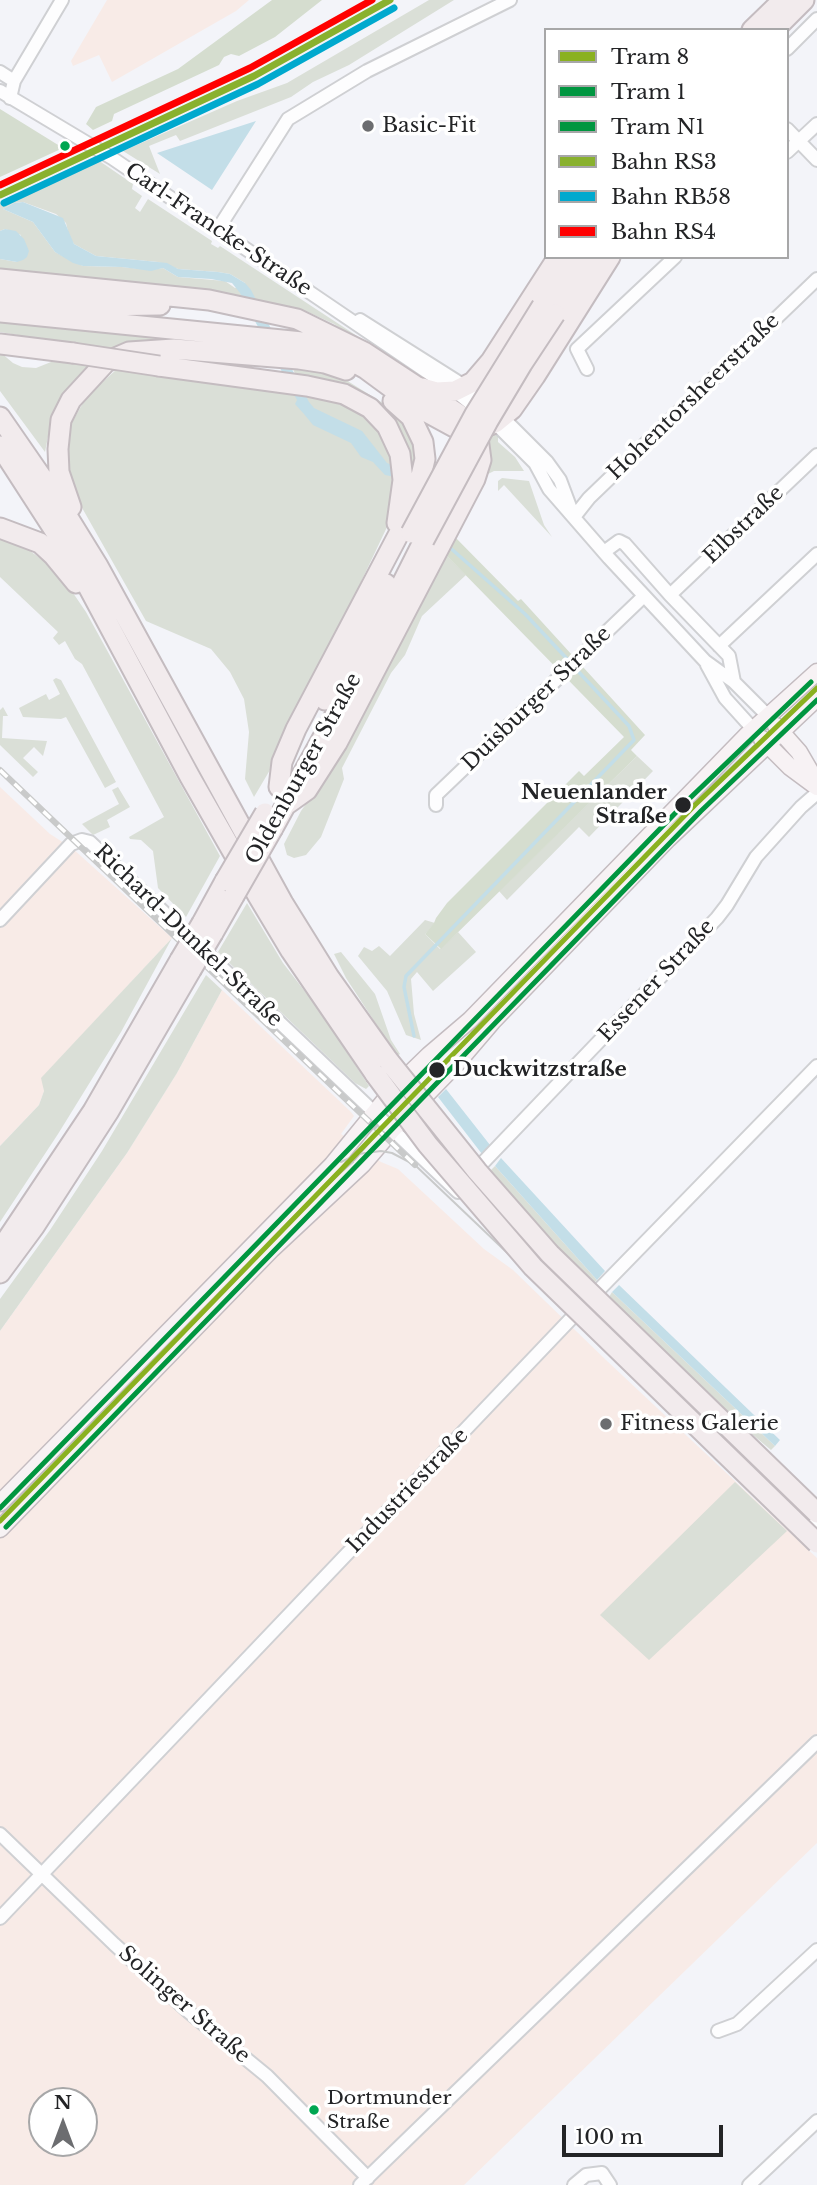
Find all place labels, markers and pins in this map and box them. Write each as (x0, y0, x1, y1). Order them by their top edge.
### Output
place label: Basic-Fit (382, 113, 476, 139)
marker: Basic-Fit (360, 118, 376, 134)
unlabelled marker (58, 139, 72, 153)
place label: Neuenlander Straße (521, 780, 667, 830)
marker: Neuenlander Straße (673, 795, 693, 815)
place label: Duckwitzstraße (453, 1057, 627, 1083)
marker: Duckwitzstraße (427, 1060, 447, 1080)
place label: Fitness Galerie (620, 1411, 779, 1437)
marker: Fitness Galerie (598, 1416, 614, 1432)
place label: Dortmunder Straße (327, 2088, 451, 2132)
marker: Dortmunder Straße (307, 2103, 321, 2117)

